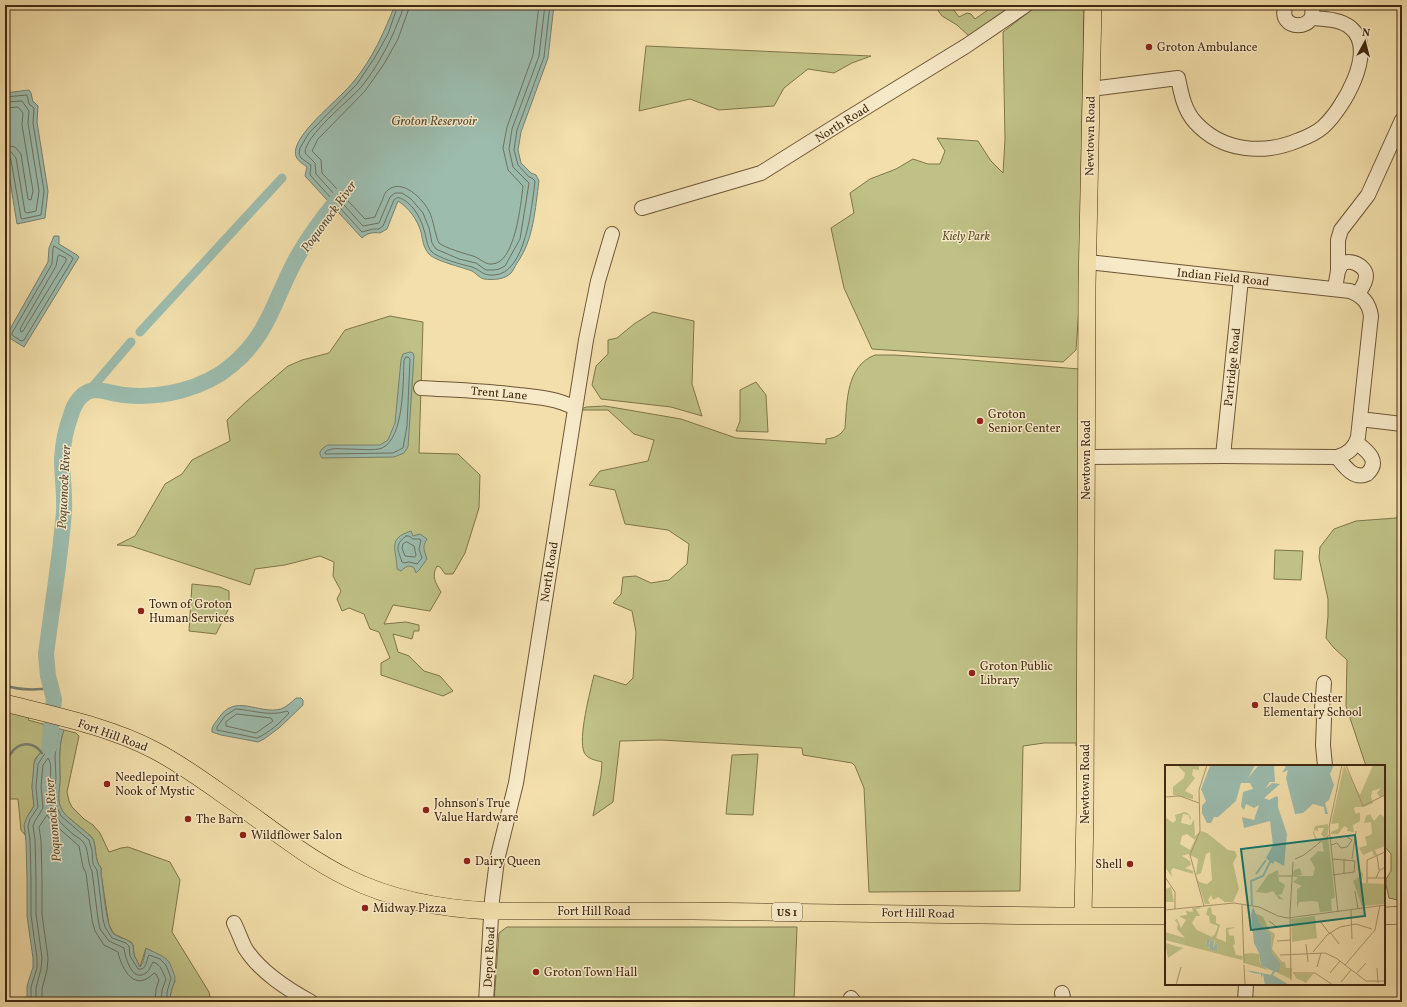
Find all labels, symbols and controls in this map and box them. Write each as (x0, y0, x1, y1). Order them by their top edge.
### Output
north arrow (1345, 22, 1385, 62)
text: N (1361, 26, 1371, 41)
place label: Groton Ambulance (1157, 40, 1258, 56)
marker: Groton Ambulance (1144, 42, 1154, 52)
street label: Newtown Road (1082, 96, 1100, 176)
street label: North Road (812, 101, 873, 147)
water label: Groton Reservoir (391, 113, 477, 131)
water label: Poquonock River (298, 178, 362, 257)
park label: Kiely Park (942, 229, 991, 245)
street label: Indian Field Road (1176, 265, 1270, 291)
street label: Partridge Road (1221, 327, 1245, 407)
street label: Trent Lane (470, 384, 528, 404)
place label: Groton Senior Center (988, 407, 1060, 437)
marker: Groton Senior Center (975, 416, 985, 426)
street label: Newtown Road (1079, 420, 1095, 500)
water label: Poquonock River (54, 444, 76, 530)
street label: North Road (537, 540, 563, 604)
place label: Town of Groton Human Services (149, 597, 234, 627)
marker: Town of Groton Human Services (136, 606, 146, 616)
place label: Groton Public Library (980, 659, 1053, 689)
marker: Groton Public Library (967, 668, 977, 678)
place label: Claude Chester Elementary School (1263, 691, 1362, 721)
marker: Claude Chester Elementary School (1250, 700, 1260, 710)
street label: Fort Hill Road (75, 716, 150, 756)
street label: Newtown Road (1078, 744, 1094, 824)
inset map (1165, 765, 1385, 985)
place label: Needlepoint Nook of Mystic (115, 770, 195, 800)
water label: Poquonock River (41, 777, 67, 863)
marker: Needlepoint Nook of Mystic (102, 779, 112, 789)
place label: Johnson's True Value Hardware (434, 796, 519, 826)
marker: Johnson's True Value Hardware (421, 805, 431, 815)
place label: The Barn (196, 812, 244, 828)
marker: The Barn (183, 814, 193, 824)
place label: Wildflower Salon (251, 828, 342, 844)
marker: Wildflower Salon (238, 830, 248, 840)
place label: Dairy Queen (475, 854, 541, 870)
marker: Dairy Queen (462, 856, 472, 866)
place label: Shell (1095, 857, 1122, 873)
marker: Shell (1125, 859, 1135, 869)
place label: Midway Pizza (373, 901, 447, 917)
marker: Midway Pizza (360, 903, 370, 913)
road number: US 1 (772, 903, 802, 921)
street label: Fort Hill Road (557, 904, 631, 920)
street label: Fort Hill Road (881, 905, 955, 923)
street label: Depot Road (480, 926, 500, 988)
place label: Groton Town Hall (544, 965, 638, 981)
marker: Groton Town Hall (531, 967, 541, 977)

